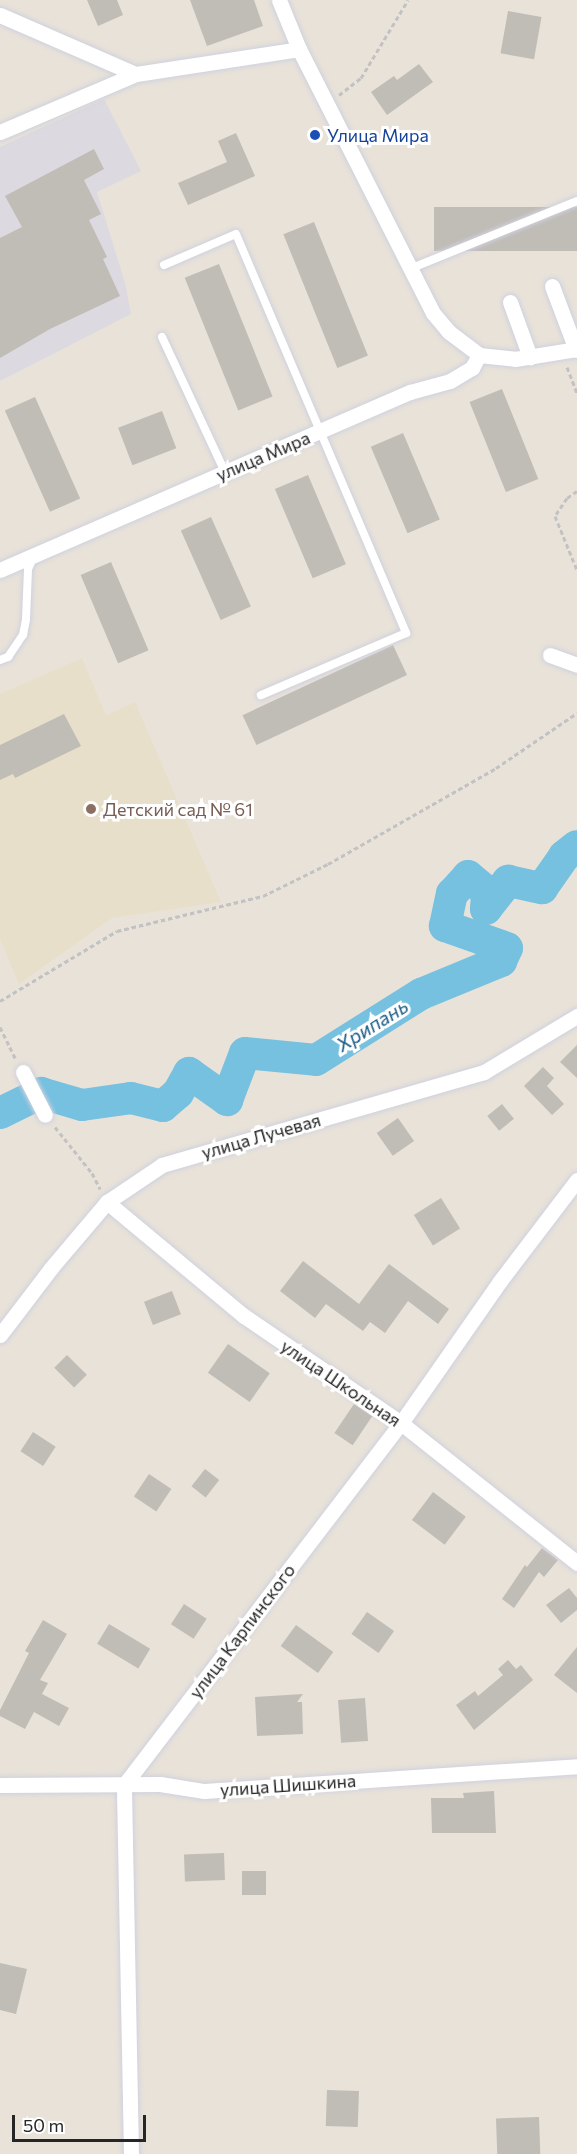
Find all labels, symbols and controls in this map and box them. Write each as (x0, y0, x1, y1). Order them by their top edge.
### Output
place label: Улица Мира (327, 124, 429, 146)
marker: Улица Мира (308, 128, 322, 142)
street label: улица Мира (213, 427, 313, 485)
place label: Детский сад № 61 (103, 798, 253, 820)
marker: Детский сад № 61 (84, 802, 98, 816)
water label: Хрипань (332, 994, 412, 1056)
street label: улица Лучевая (199, 1109, 323, 1163)
street label: улица Школьная (277, 1335, 405, 1431)
street label: улица Карпинского (184, 1559, 300, 1703)
street label: улица Шишкина (219, 1769, 357, 1801)
scale bar (15, 2103, 148, 2141)
text: 50 m (23, 2114, 64, 2136)

